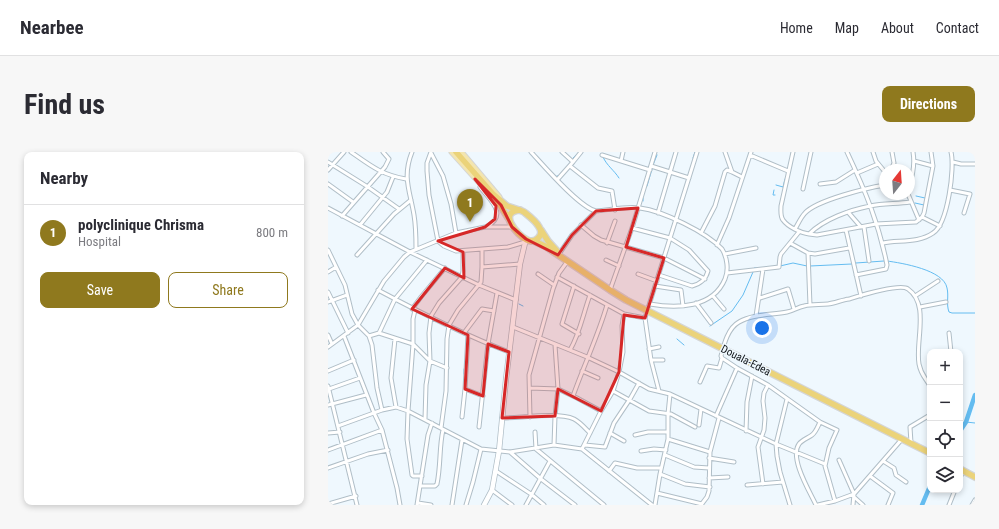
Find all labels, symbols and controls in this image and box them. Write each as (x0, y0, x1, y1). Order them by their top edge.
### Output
text: Nearbee (20, 16, 84, 39)
text: Home (780, 20, 813, 36)
text: Map (835, 20, 859, 36)
text: About (881, 20, 914, 36)
text: Contact (936, 20, 979, 36)
button: Directions (882, 86, 975, 122)
text: Find us (24, 88, 105, 121)
north arrow (879, 164, 915, 200)
text: Nearby (40, 168, 88, 188)
pin: 1 (457, 189, 483, 222)
text: polyclinique Chrisma (78, 216, 204, 234)
text: 1 (50, 225, 56, 240)
text: 800 m (256, 225, 288, 240)
text: Hospital (78, 234, 121, 249)
button: Save (40, 272, 160, 308)
button: Share (168, 272, 288, 308)
your location (752, 318, 772, 338)
street label: Douala-Edea (719, 342, 773, 379)
map controls (927, 349, 963, 493)
button: + (927, 349, 963, 385)
button: − (927, 385, 963, 421)
button: locate (927, 421, 963, 457)
button: layers (927, 457, 963, 493)

